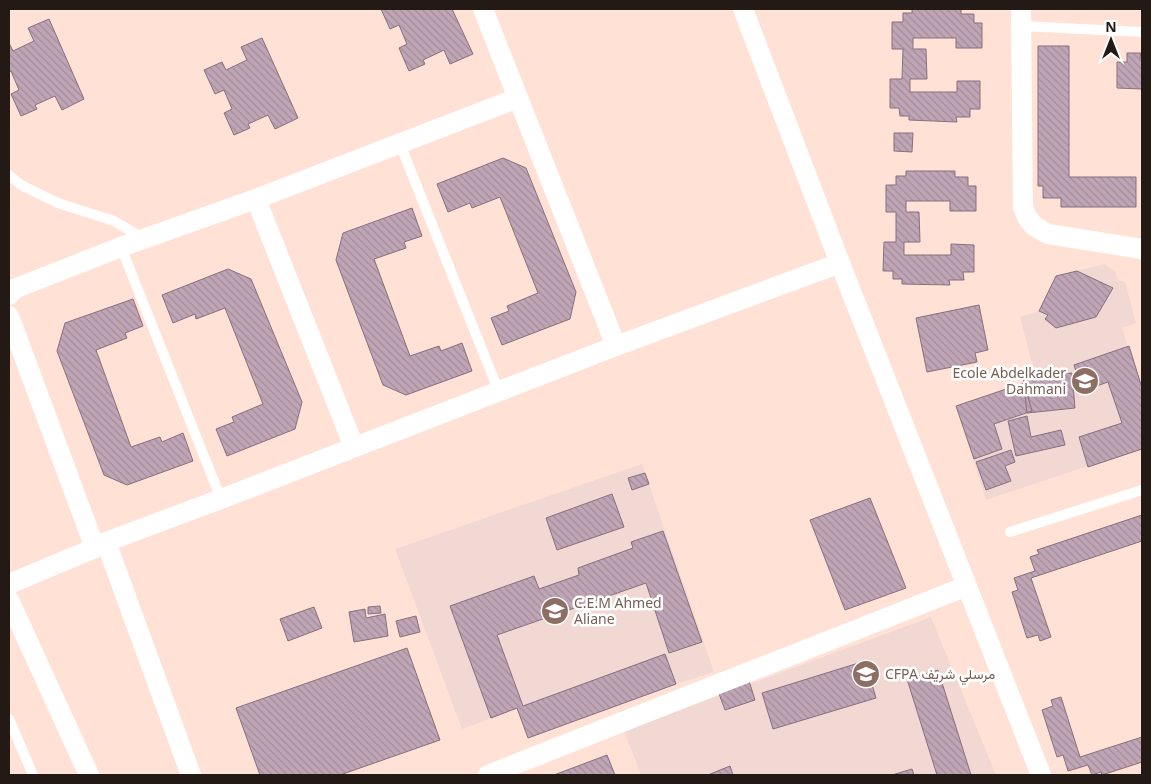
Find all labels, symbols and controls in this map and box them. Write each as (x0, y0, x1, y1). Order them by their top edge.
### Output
north arrow (1086, 15, 1136, 65)
text: N (1105, 17, 1117, 36)
place label: Ecole Abdelkader Dahmani (953, 363, 1066, 398)
school or university icon: Ecole Abdelkader Dahmani (1070, 366, 1100, 396)
place label: C.E.M Ahmed Aliane (574, 593, 662, 628)
school or university icon: C.E.M Ahmed Aliane (540, 596, 570, 626)
school or university icon: CFPA مرسلي شريف (851, 659, 881, 689)
place label: CFPA مرسلي شريف (885, 664, 995, 686)

